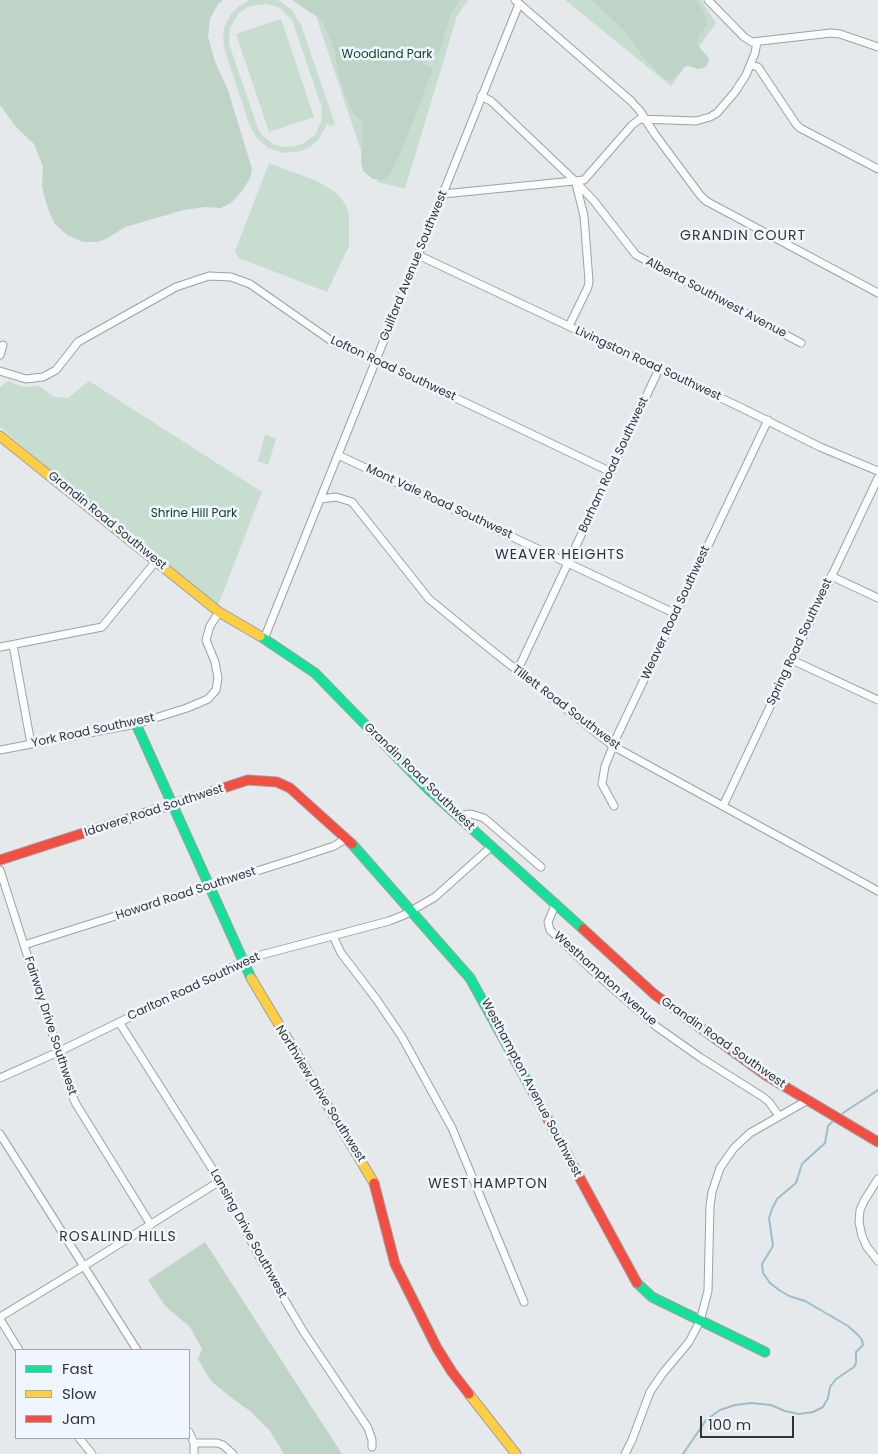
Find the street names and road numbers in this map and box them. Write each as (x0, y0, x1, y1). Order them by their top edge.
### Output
street label: Guilford Avenue Southwest (377, 189, 451, 343)
street label: Alberta Southwest Avenue (643, 255, 789, 341)
street label: Livingston Road Southwest (573, 324, 723, 404)
street label: Lofton Road Southwest (328, 334, 458, 404)
street label: Barham Road Southwest (576, 395, 652, 535)
street label: Mont Vale Road Southwest (364, 462, 514, 542)
street label: Grandin Road Southwest (45, 469, 169, 573)
street label: Weaver Road Southwest (639, 544, 713, 682)
street label: Spring Road Southwest (764, 576, 836, 708)
street label: Tillett Road Southwest (509, 663, 623, 753)
street label: York Road Southwest (30, 711, 156, 751)
street label: Grandin Road Southwest (361, 720, 477, 834)
street label: Idavere Road Southwest (83, 782, 225, 840)
street label: Howard Road Southwest (114, 865, 258, 923)
street label: Westhampton Avenue (550, 929, 660, 1029)
street label: Carlton Road Southwest (125, 950, 263, 1024)
street label: Fairway Drive Southwest (21, 955, 79, 1097)
street label: Grandin Road Southwest (658, 995, 788, 1091)
street label: Westhampton Avenue Southwest (478, 996, 584, 1180)
street label: Northview Drive Southwest (272, 1023, 368, 1165)
street label: Lansing Drive Southwest (207, 1167, 289, 1301)

